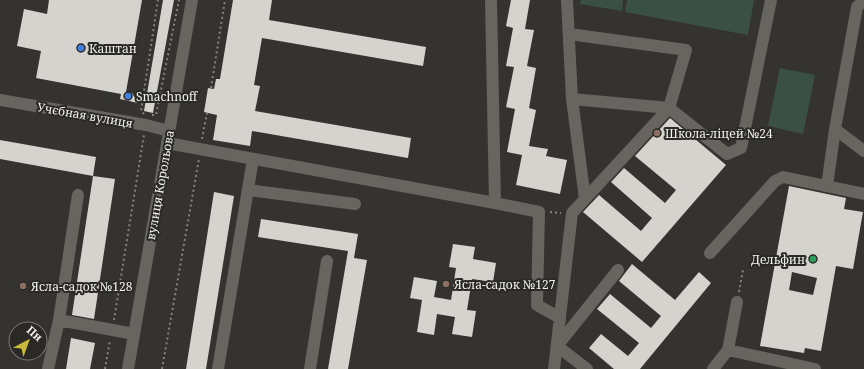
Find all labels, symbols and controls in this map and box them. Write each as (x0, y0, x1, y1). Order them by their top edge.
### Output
place label: Каштан (89, 40, 137, 57)
marker: Каштан (76, 43, 86, 53)
place label: Smachnoff (136, 88, 199, 105)
marker: Smachnoff (123, 91, 133, 101)
street label: Учєбная вулиця (36, 98, 134, 132)
place label: Школа-ліцей №24 (665, 125, 773, 142)
marker: Школа-ліцей №24 (652, 128, 662, 138)
street label: вулиця Корольова (142, 129, 178, 241)
place label: Дельфин (751, 251, 805, 268)
marker: Дельфин (808, 254, 818, 264)
place label: Ясла-садок №127 (453, 276, 556, 293)
place label: Ясла-садок №128 (30, 278, 133, 295)
marker: Ясла-садок №127 (441, 279, 451, 289)
marker: Ясла-садок №128 (18, 281, 28, 291)
north arrow (8, 321, 48, 361)
text: Пн (24, 322, 46, 344)

